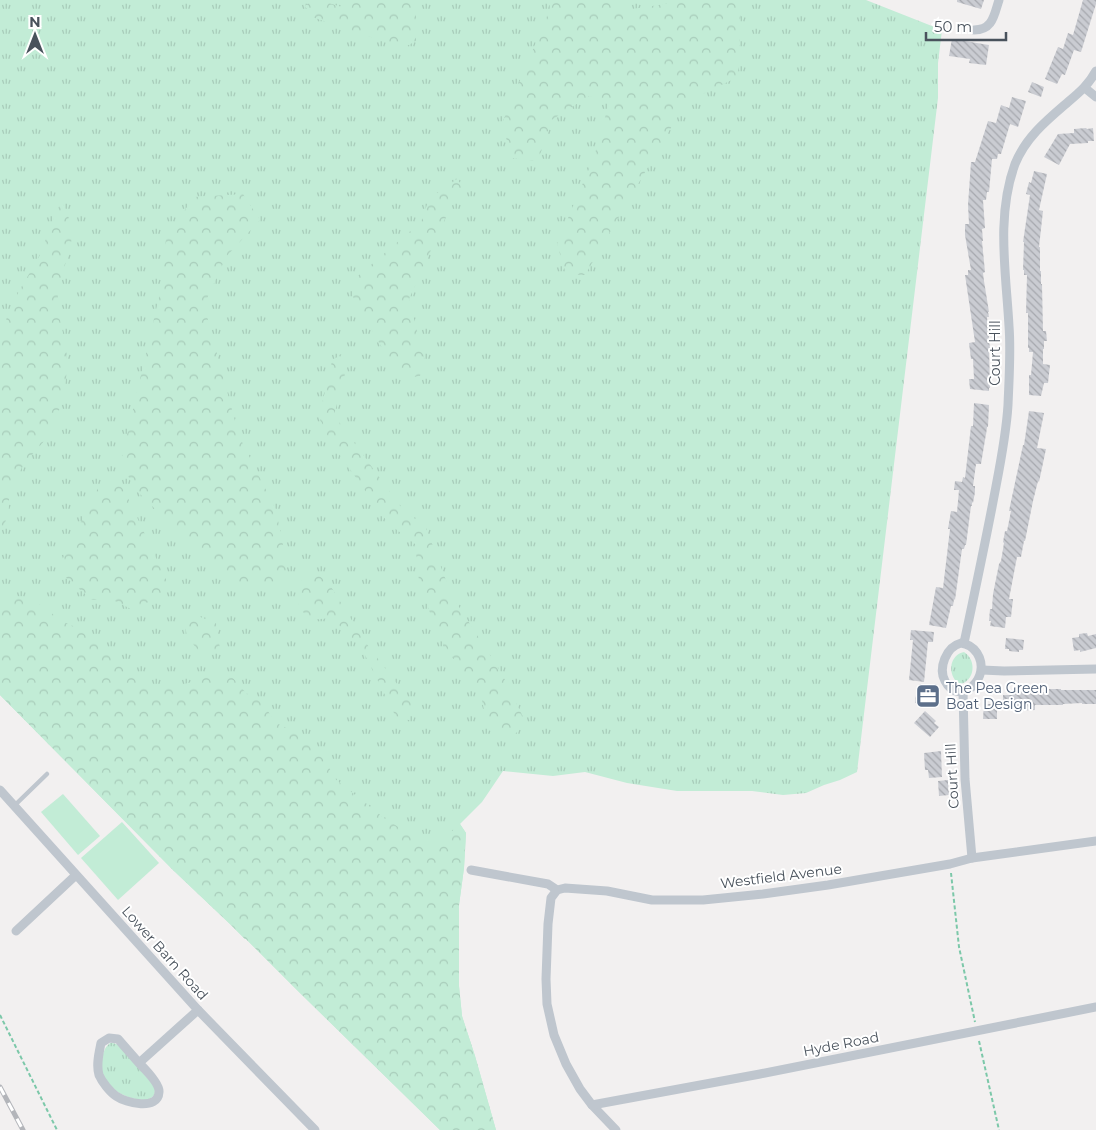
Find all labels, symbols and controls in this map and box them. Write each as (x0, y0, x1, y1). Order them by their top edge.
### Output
north arrow (10, 10, 60, 60)
scale bar (926, 10, 1006, 42)
text: N (29, 13, 41, 31)
text: 50 m (934, 17, 972, 36)
street label: Court Hill (986, 320, 1004, 386)
place label: The Pea Green Boat Design (946, 679, 1048, 713)
office icon: The Pea Green Boat Design (915, 683, 941, 709)
street label: Court Hill (941, 743, 963, 809)
street label: Westfield Avenue (719, 860, 843, 892)
street label: Lower Barn Road (118, 902, 212, 1004)
street label: Hyde Road (801, 1028, 881, 1060)

